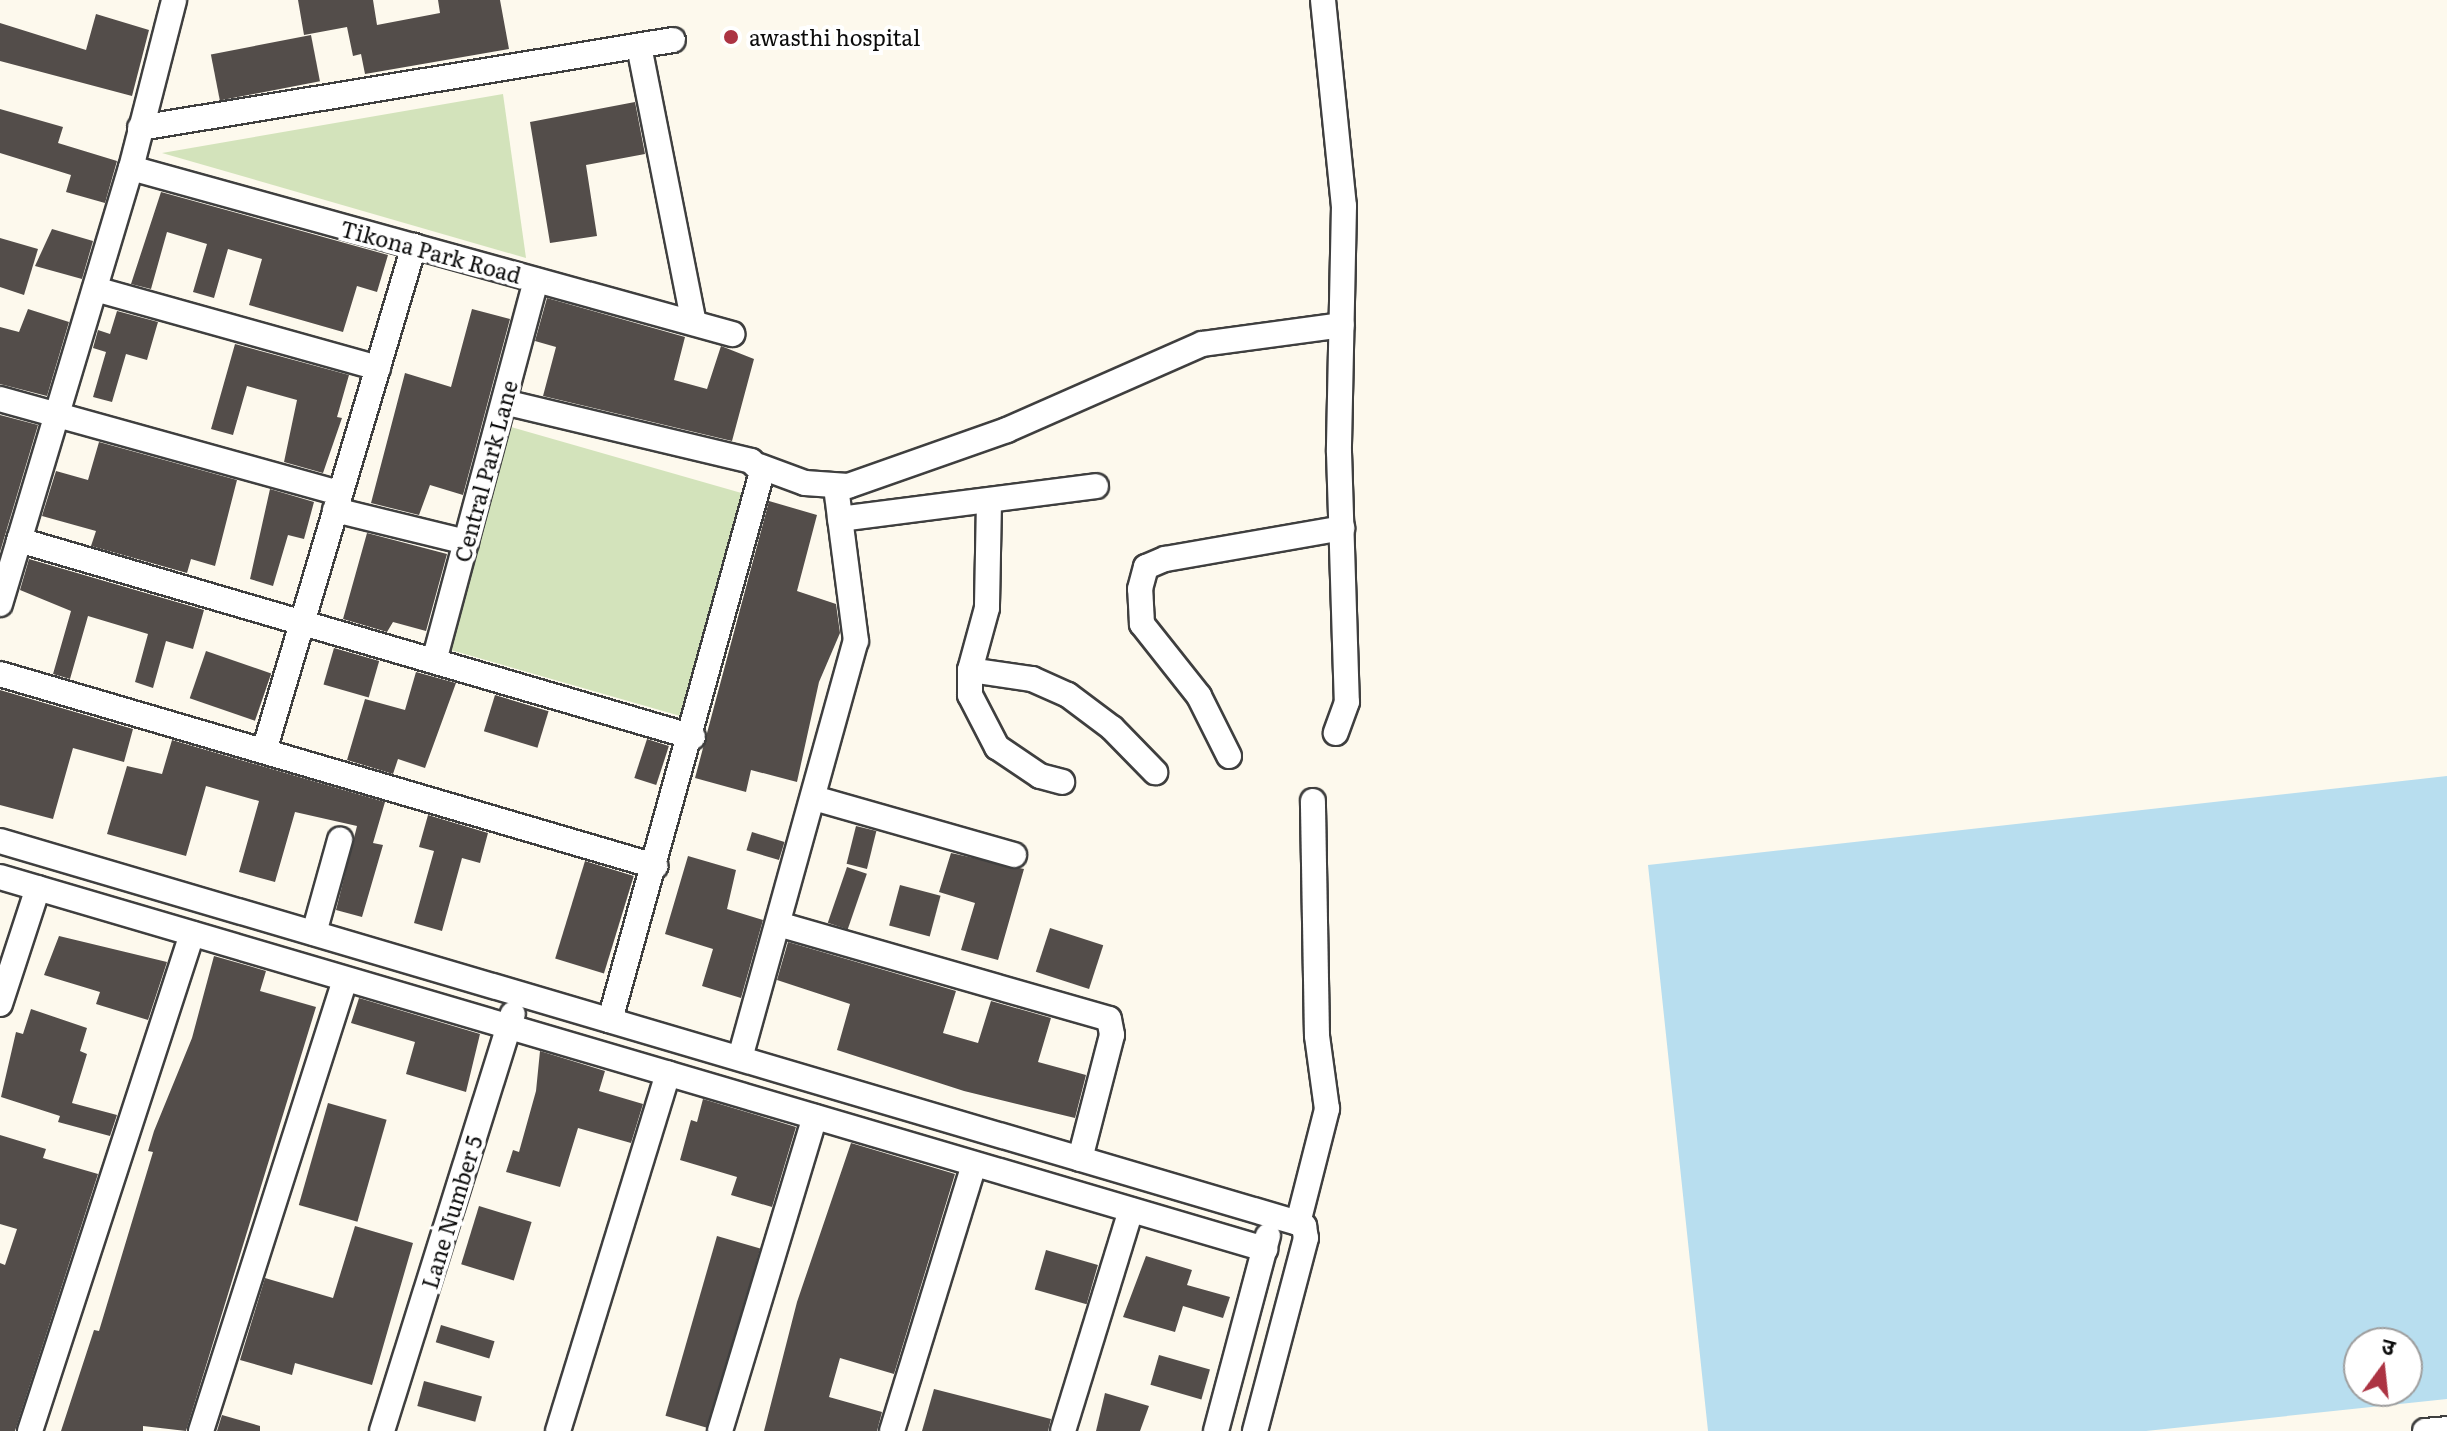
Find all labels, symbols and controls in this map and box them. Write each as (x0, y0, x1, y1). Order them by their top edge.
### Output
place label: awasthi hospital (749, 24, 920, 50)
marker: awasthi hospital (720, 26, 742, 48)
street label: Tikona Park Road (338, 214, 524, 288)
street label: Central Park Lane (448, 377, 522, 565)
street label: Lane Number 5 (415, 1132, 487, 1292)
north arrow (2343, 1327, 2423, 1407)
text: उ (2378, 1328, 2399, 1363)

